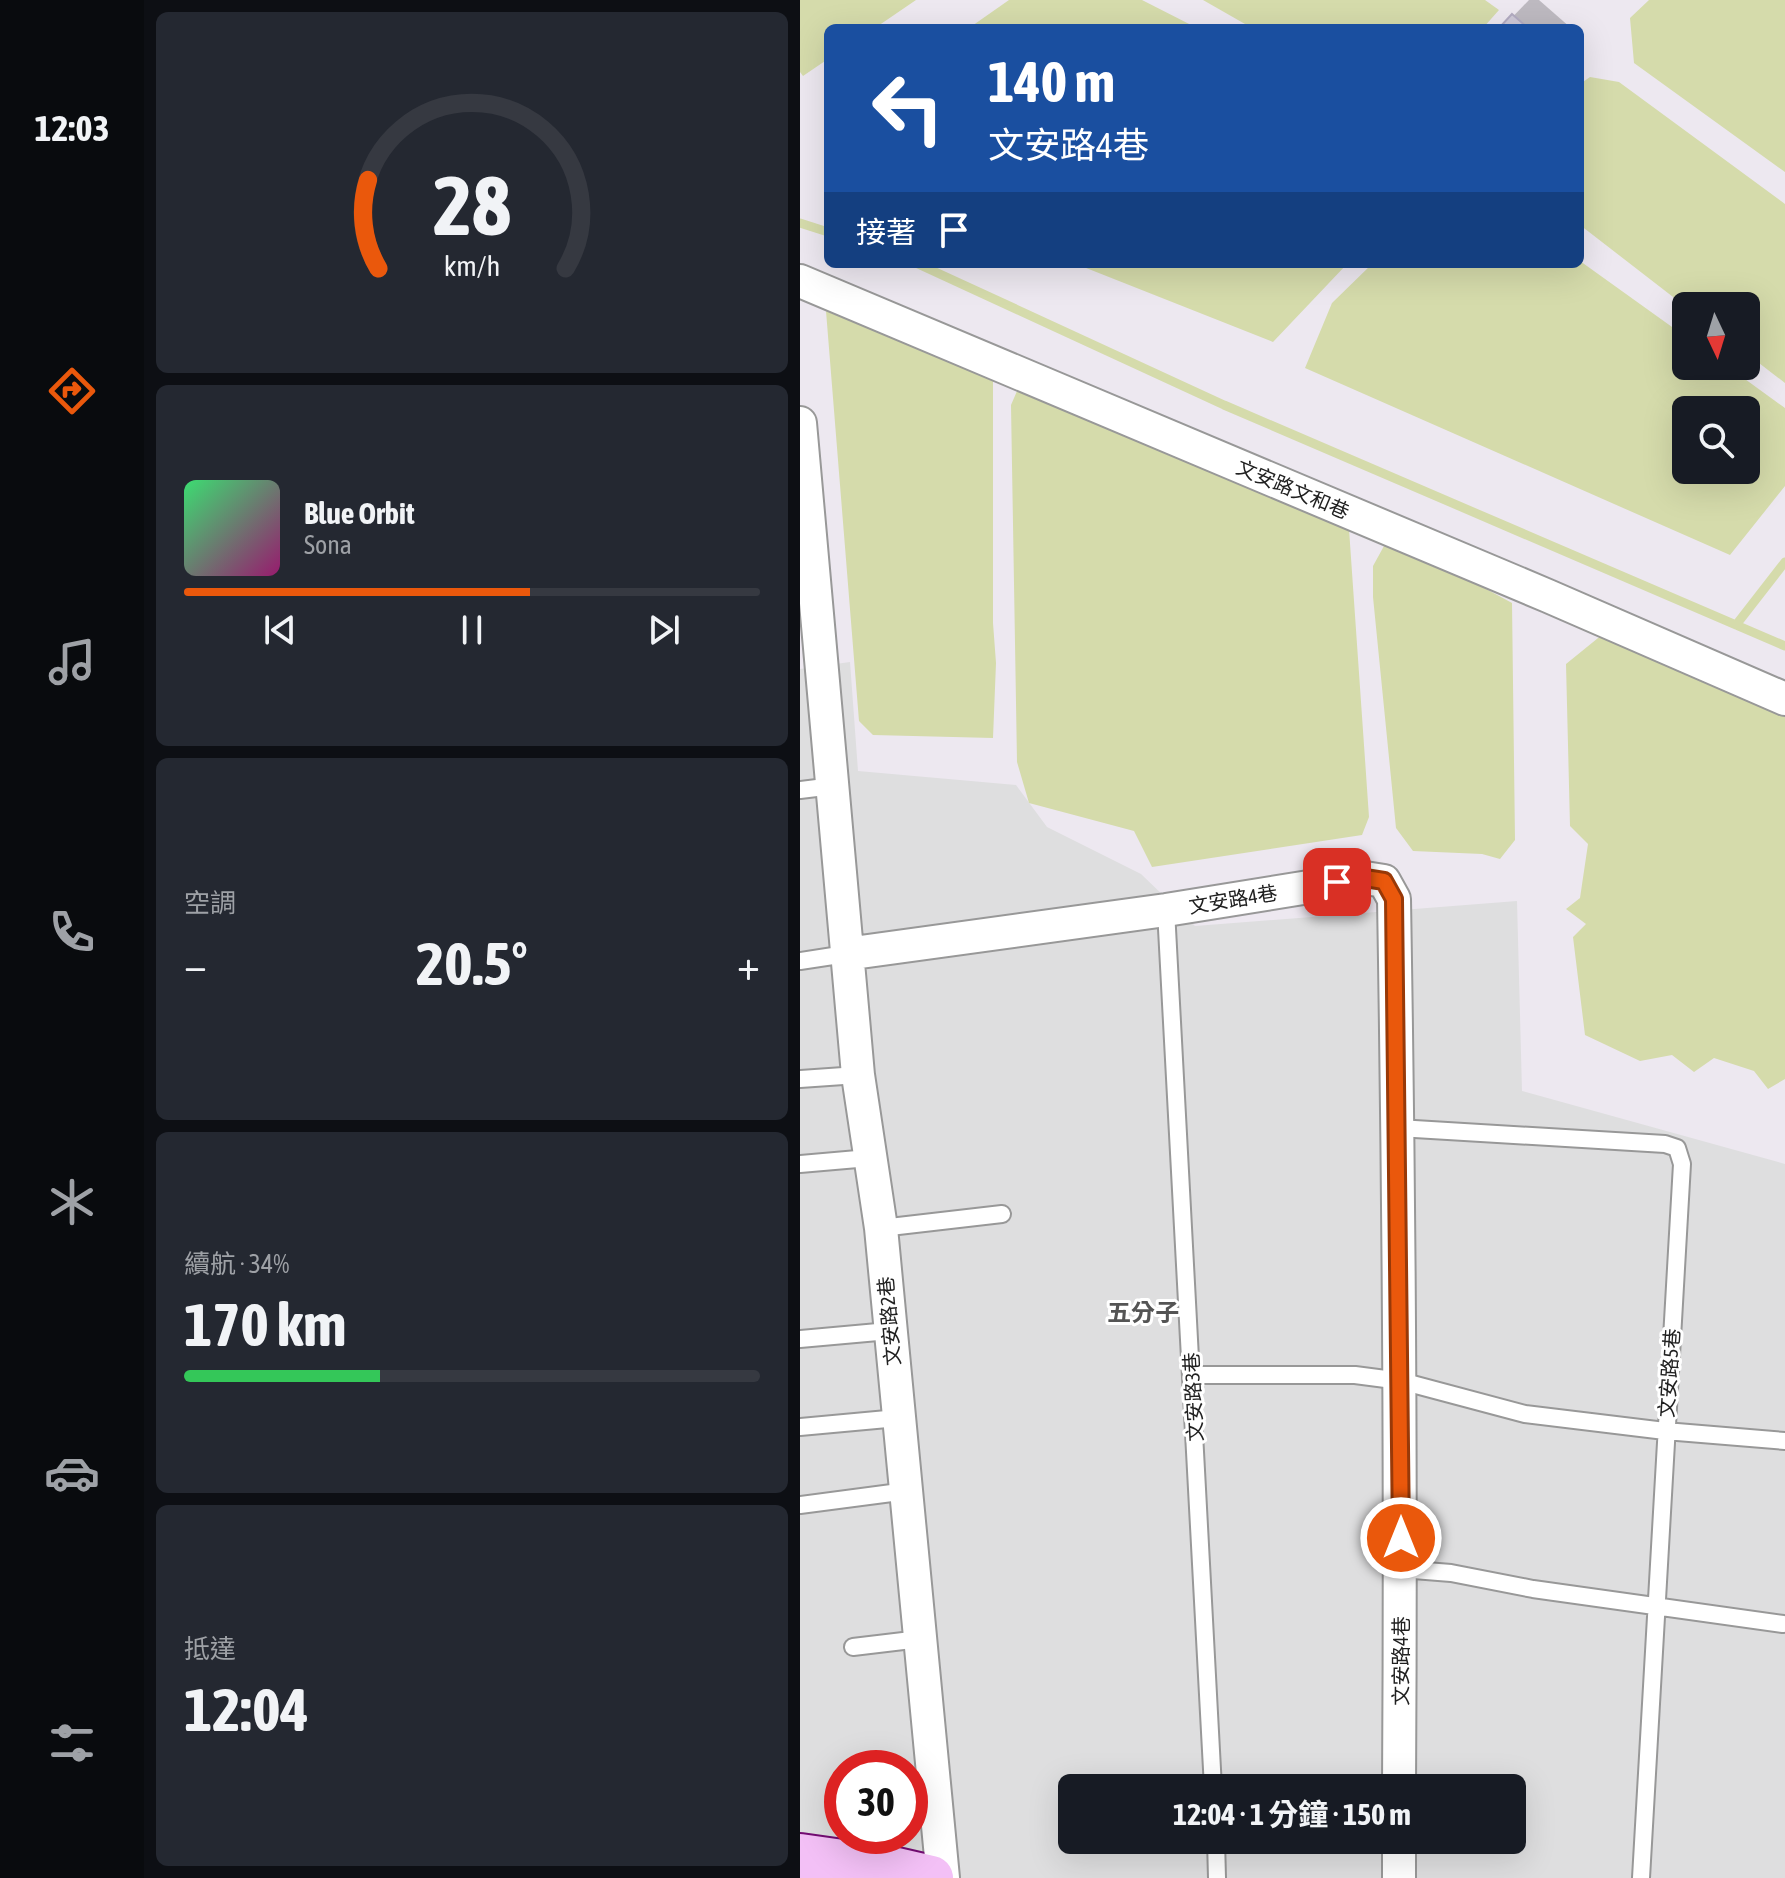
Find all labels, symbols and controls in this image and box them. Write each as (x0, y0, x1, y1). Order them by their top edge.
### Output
text: 140 m (988, 50, 1115, 114)
icon: left (856, 56, 960, 160)
text: 12:03 (35, 107, 109, 149)
text: 文安路4巷 (988, 124, 1149, 166)
text: 28 (433, 156, 511, 252)
icon: arrive (932, 208, 976, 252)
text: 接著 (856, 215, 916, 249)
text: km/h (444, 249, 500, 282)
north arrow (1672, 292, 1760, 380)
map controls (1672, 292, 1760, 484)
icon: directions (44, 363, 100, 419)
button: search (1672, 396, 1760, 484)
street label: 文安路文和巷 (1233, 455, 1353, 523)
text: Blue Orbit (304, 496, 415, 530)
text: Sona (304, 530, 352, 560)
icon: previous (258, 608, 302, 652)
icon: pause (450, 608, 494, 652)
icon: next (642, 608, 686, 652)
icon: music (44, 634, 100, 690)
pin (1303, 848, 1371, 916)
icon: arrive (1315, 860, 1359, 904)
street label: 文安路4巷 (1187, 881, 1279, 917)
text: 空調 (184, 888, 236, 918)
icon: phone (44, 904, 100, 960)
text: 20.5° (416, 929, 528, 998)
text: − (184, 939, 207, 989)
text: + (737, 939, 760, 989)
icon: climate (44, 1174, 100, 1230)
text: 續航 · 34% (184, 1249, 289, 1279)
street label: 文安路2巷 (874, 1275, 904, 1367)
text: 170 km (184, 1290, 346, 1359)
district label: 五分子 (1107, 1299, 1179, 1326)
street label: 文安路5巷 (1654, 1328, 1684, 1418)
street label: 文安路3巷 (1179, 1352, 1207, 1442)
icon: car (44, 1445, 100, 1501)
position arrow (1359, 1496, 1443, 1580)
street label: 文安路4巷 (1389, 1616, 1412, 1706)
text: 抵達 (184, 1634, 236, 1664)
text: 12:04 (184, 1675, 309, 1744)
icon: filters (44, 1715, 100, 1771)
speed limit sign: 30 (824, 1750, 928, 1854)
text: 12:04 · 1 分鐘 · 150 m (1173, 1797, 1411, 1831)

